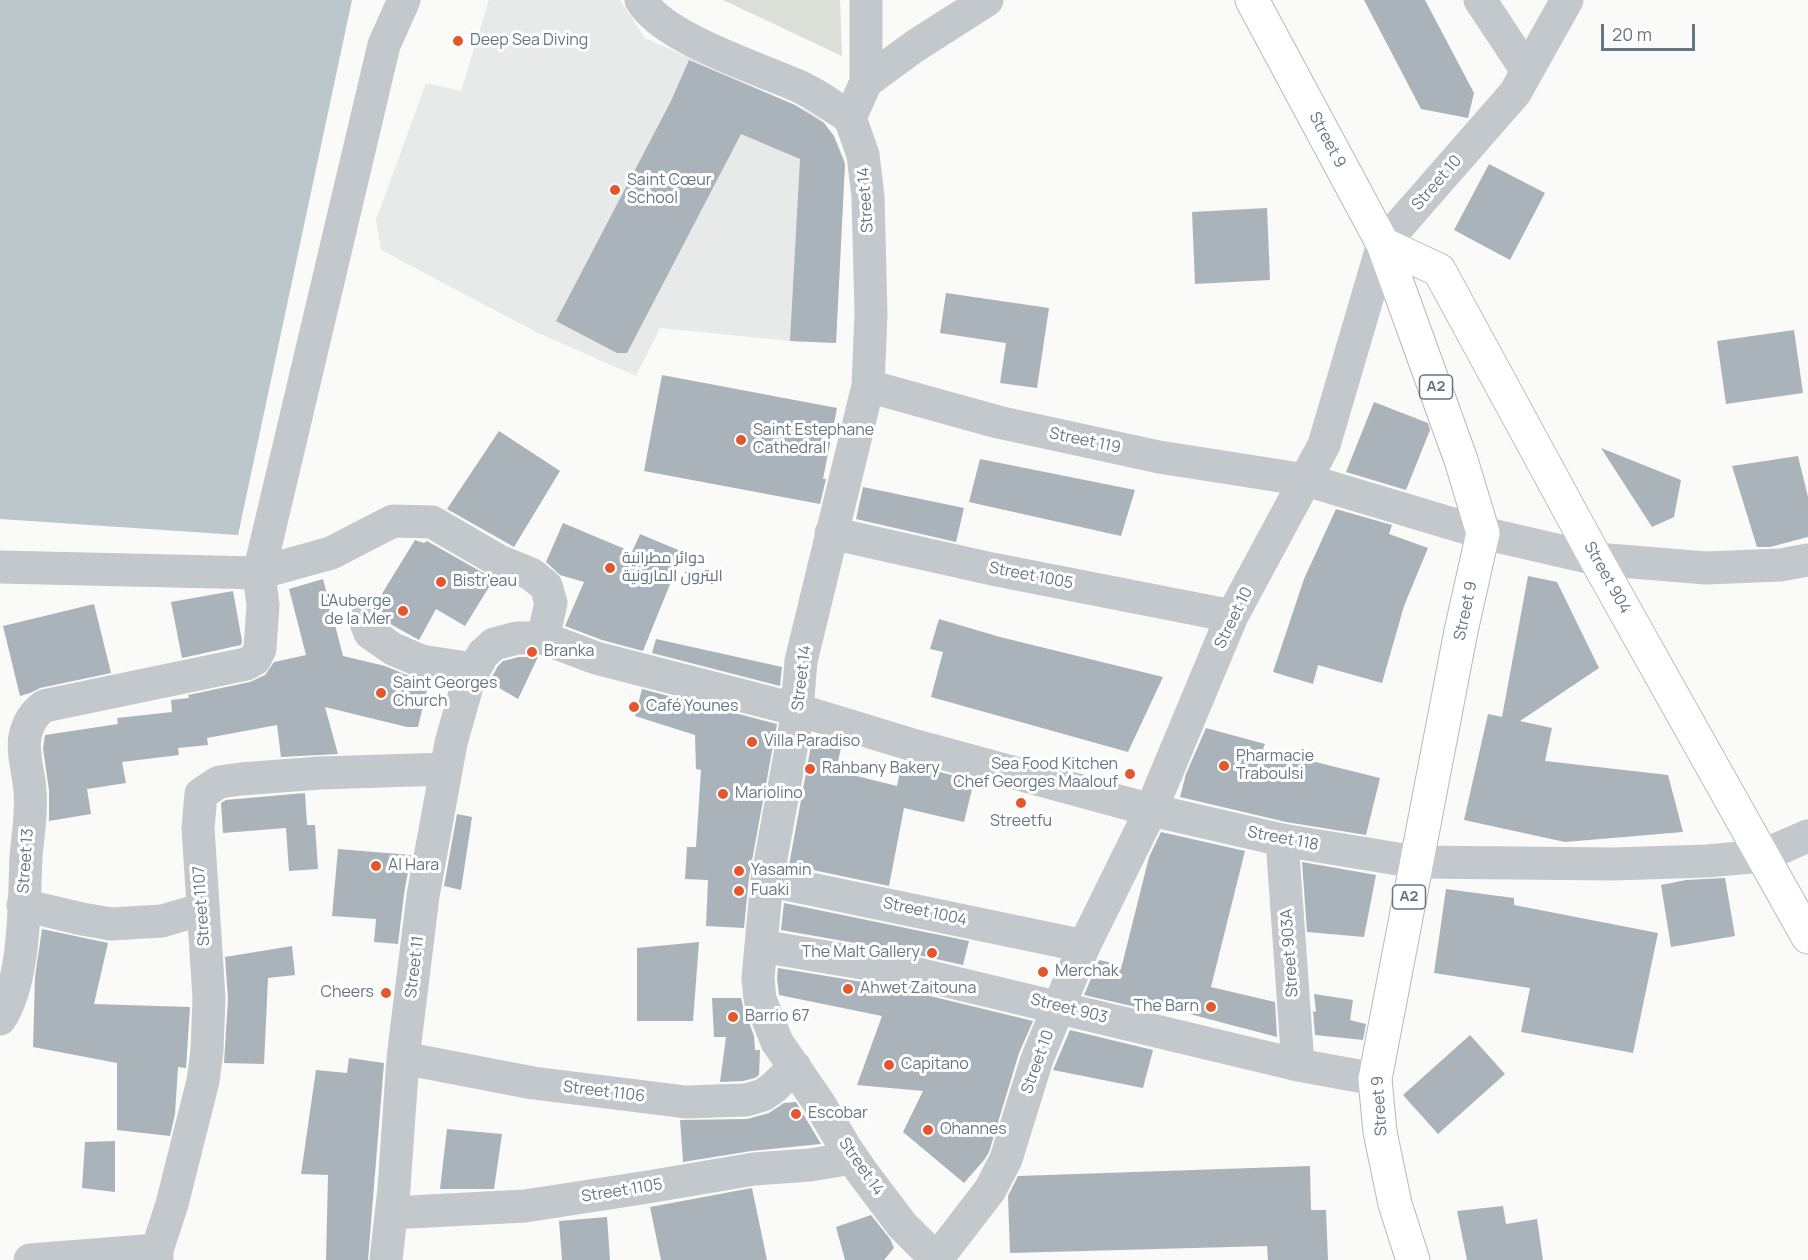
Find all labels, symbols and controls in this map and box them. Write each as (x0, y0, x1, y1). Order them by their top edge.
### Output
scale bar (1604, 12, 1698, 50)
text: 20 m (1612, 22, 1652, 46)
place label: Deep Sea Diving (470, 31, 588, 51)
marker: Deep Sea Diving (451, 34, 465, 48)
street label: Street 9 (1304, 109, 1350, 171)
street label: Street 10 (1408, 152, 1466, 214)
street label: Street 14 (854, 166, 878, 234)
place label: Saint Cœur School (627, 171, 712, 209)
marker: Saint Cœur School (608, 183, 622, 197)
road number: A2 (1420, 375, 1452, 399)
place label: Saint Estephane Cathedral (753, 421, 874, 459)
street label: Street 119 (1047, 424, 1123, 458)
marker: Saint Estephane Cathedral (734, 433, 748, 447)
street label: Street 904 (1579, 539, 1635, 617)
place label: دوائر مطرانية البترون المارونية (622, 549, 723, 587)
street label: Street 1005 (987, 558, 1075, 594)
marker: دوائر مطرانية البترون المارونية (603, 561, 617, 575)
place label: Bistr'eau (453, 572, 517, 592)
marker: Bistr'eau (434, 575, 448, 589)
street label: Street 9 (1450, 580, 1482, 642)
street label: Street 10 (1211, 584, 1257, 652)
place label: L'Auberge de la Mer (321, 592, 391, 630)
marker: L'Auberge de la Mer (396, 604, 410, 618)
place label: Branka (544, 642, 594, 662)
street label: Street 14 (788, 644, 816, 712)
marker: Branka (525, 645, 539, 659)
place label: Saint Georges Church (393, 674, 497, 712)
marker: Saint Georges Church (374, 686, 388, 700)
place label: Café Younes (646, 697, 738, 717)
marker: Café Younes (627, 700, 641, 714)
place label: Villa Paradiso (764, 732, 860, 752)
marker: Villa Paradiso (745, 735, 759, 749)
place label: Pharmacie Traboulsi (1236, 747, 1314, 785)
place label: Sea Food Kitchen Chef Georges Maalouf (953, 755, 1118, 793)
place label: Rahbany Bakery (822, 759, 940, 779)
marker: Pharmacie Traboulsi (1217, 759, 1231, 773)
marker: Rahbany Bakery (803, 762, 817, 776)
marker: Sea Food Kitchen Chef Georges Maalouf (1123, 767, 1137, 781)
place label: Mariolino (735, 784, 803, 804)
marker: Mariolino (716, 787, 730, 801)
marker: Streetfu (1014, 796, 1028, 810)
place label: Streetfu (990, 812, 1052, 832)
street label: Street 118 (1246, 823, 1320, 855)
street label: Street 13 (14, 828, 38, 894)
place label: Al Hara (388, 856, 439, 876)
marker: Al Hara (369, 859, 383, 873)
place label: Yasamin (751, 861, 812, 881)
marker: Yasamin (732, 864, 746, 878)
street label: Street 1107 (190, 865, 214, 947)
place label: Fuaki (751, 881, 789, 901)
marker: Fuaki (732, 884, 746, 898)
road number: A2 (1392, 885, 1426, 909)
street label: Street 1004 (881, 894, 969, 930)
street label: Street 903A (1277, 908, 1303, 998)
street label: Street 11 (402, 935, 428, 999)
place label: The Malt Gallery (802, 943, 920, 963)
marker: The Malt Gallery (925, 946, 939, 960)
place label: Merchak (1055, 962, 1119, 982)
marker: Merchak (1036, 965, 1050, 979)
place label: Ahwet Zaitouna (860, 979, 976, 999)
marker: Ahwet Zaitouna (841, 982, 855, 996)
place label: Cheers (320, 983, 374, 1003)
marker: Cheers (379, 986, 393, 1000)
street label: Street 903 (1028, 990, 1110, 1028)
place label: The Barn (1133, 997, 1199, 1017)
marker: The Barn (1204, 1000, 1218, 1014)
place label: Barrio 67 (745, 1007, 810, 1027)
marker: Barrio 67 (726, 1010, 740, 1024)
street label: Street 10 (1018, 1028, 1058, 1096)
place label: Capitano (901, 1055, 969, 1075)
marker: Capitano (882, 1058, 896, 1072)
street label: Street 9 (1368, 1075, 1392, 1137)
street label: Street 1106 (562, 1077, 646, 1107)
place label: Escobar (808, 1104, 868, 1124)
marker: Escobar (789, 1107, 803, 1121)
place label: Ohannes (940, 1120, 1007, 1140)
marker: Ohannes (921, 1123, 935, 1137)
street label: Street 14 (834, 1135, 888, 1199)
street label: Street 1105 (580, 1175, 664, 1207)

